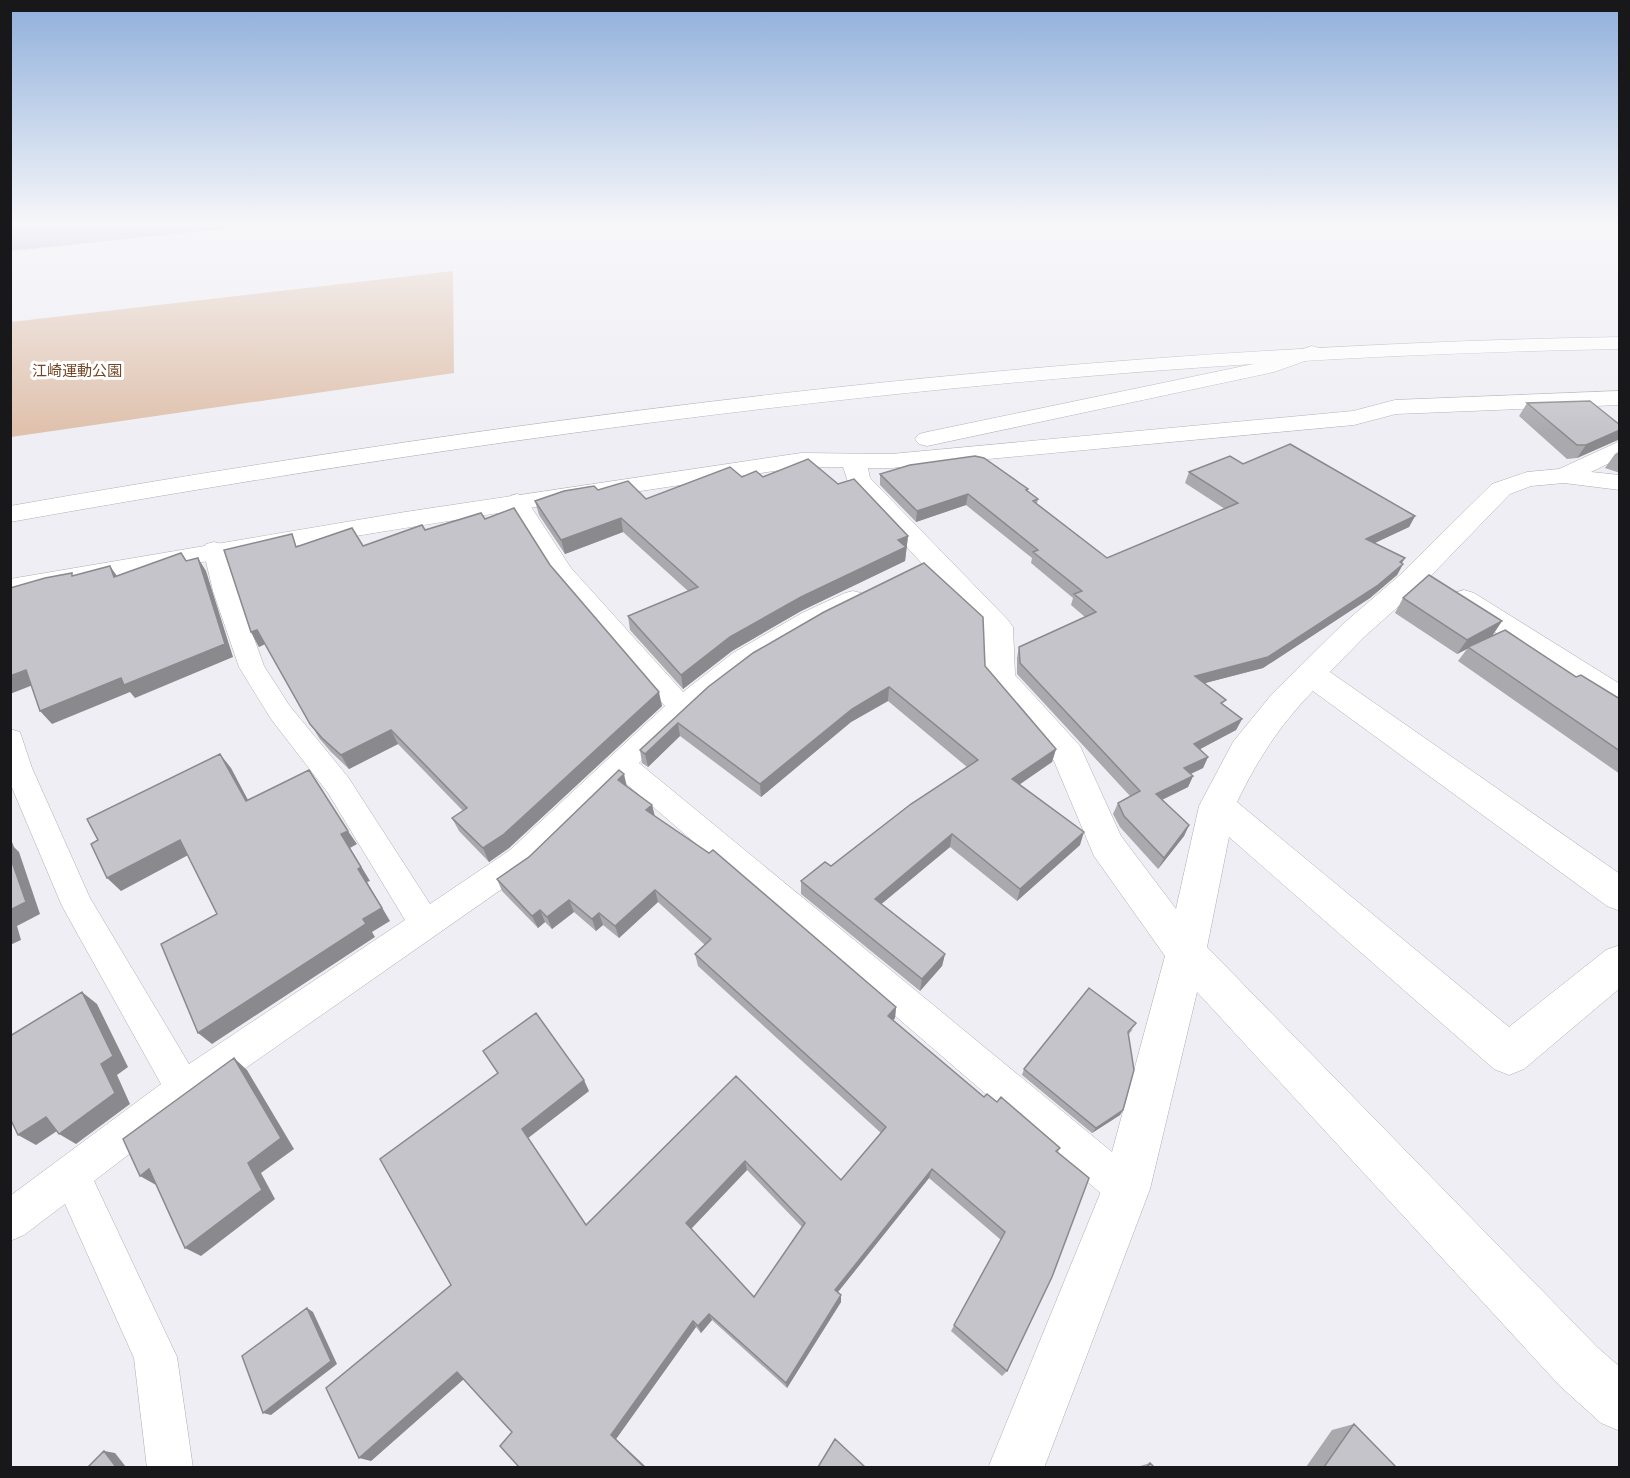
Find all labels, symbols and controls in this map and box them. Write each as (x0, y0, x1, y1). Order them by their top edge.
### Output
park label: 江崎運動公園 (32, 362, 122, 380)

